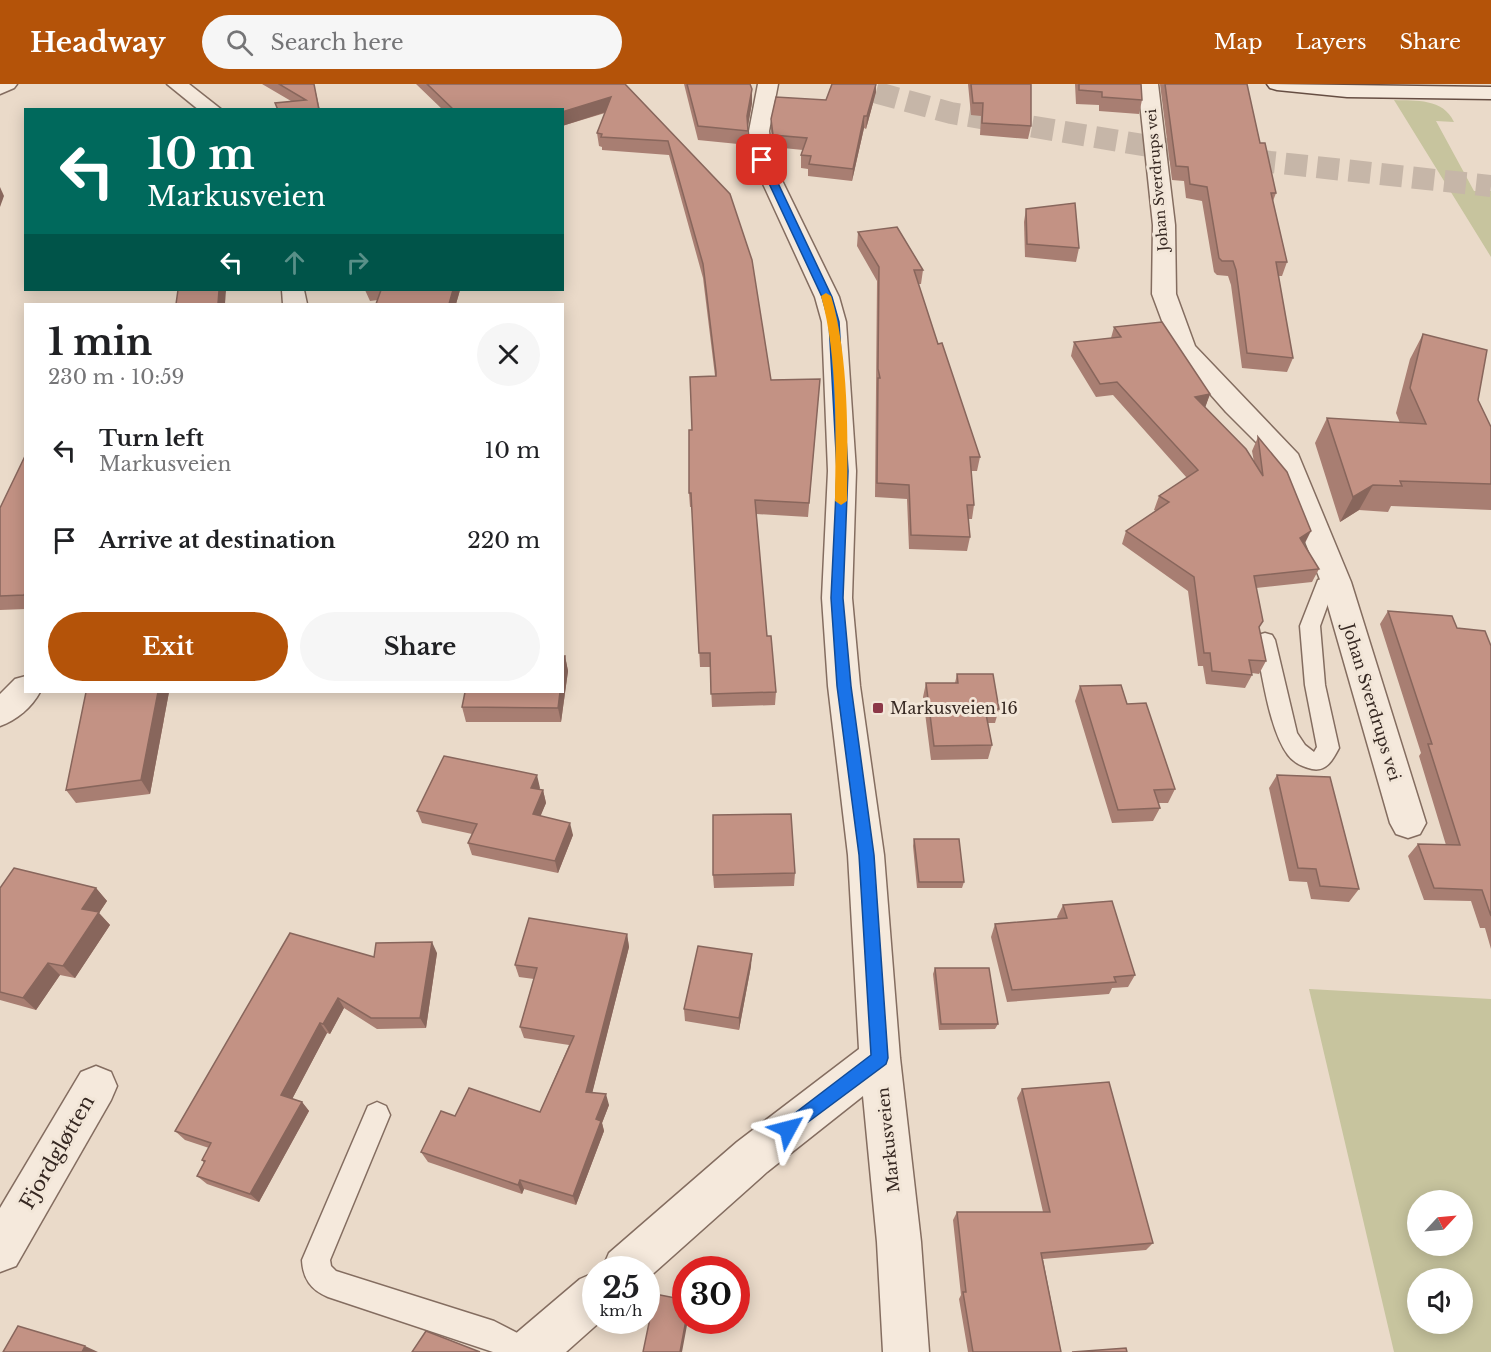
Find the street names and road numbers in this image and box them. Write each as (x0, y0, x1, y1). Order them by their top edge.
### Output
street label: Johan Sverdrups vei (1142, 108, 1172, 254)
street label: Johan Sverdrups vei (1338, 619, 1406, 784)
street label: Markusveien (873, 1086, 903, 1194)
street label: Fjordgløtten (15, 1091, 99, 1213)

